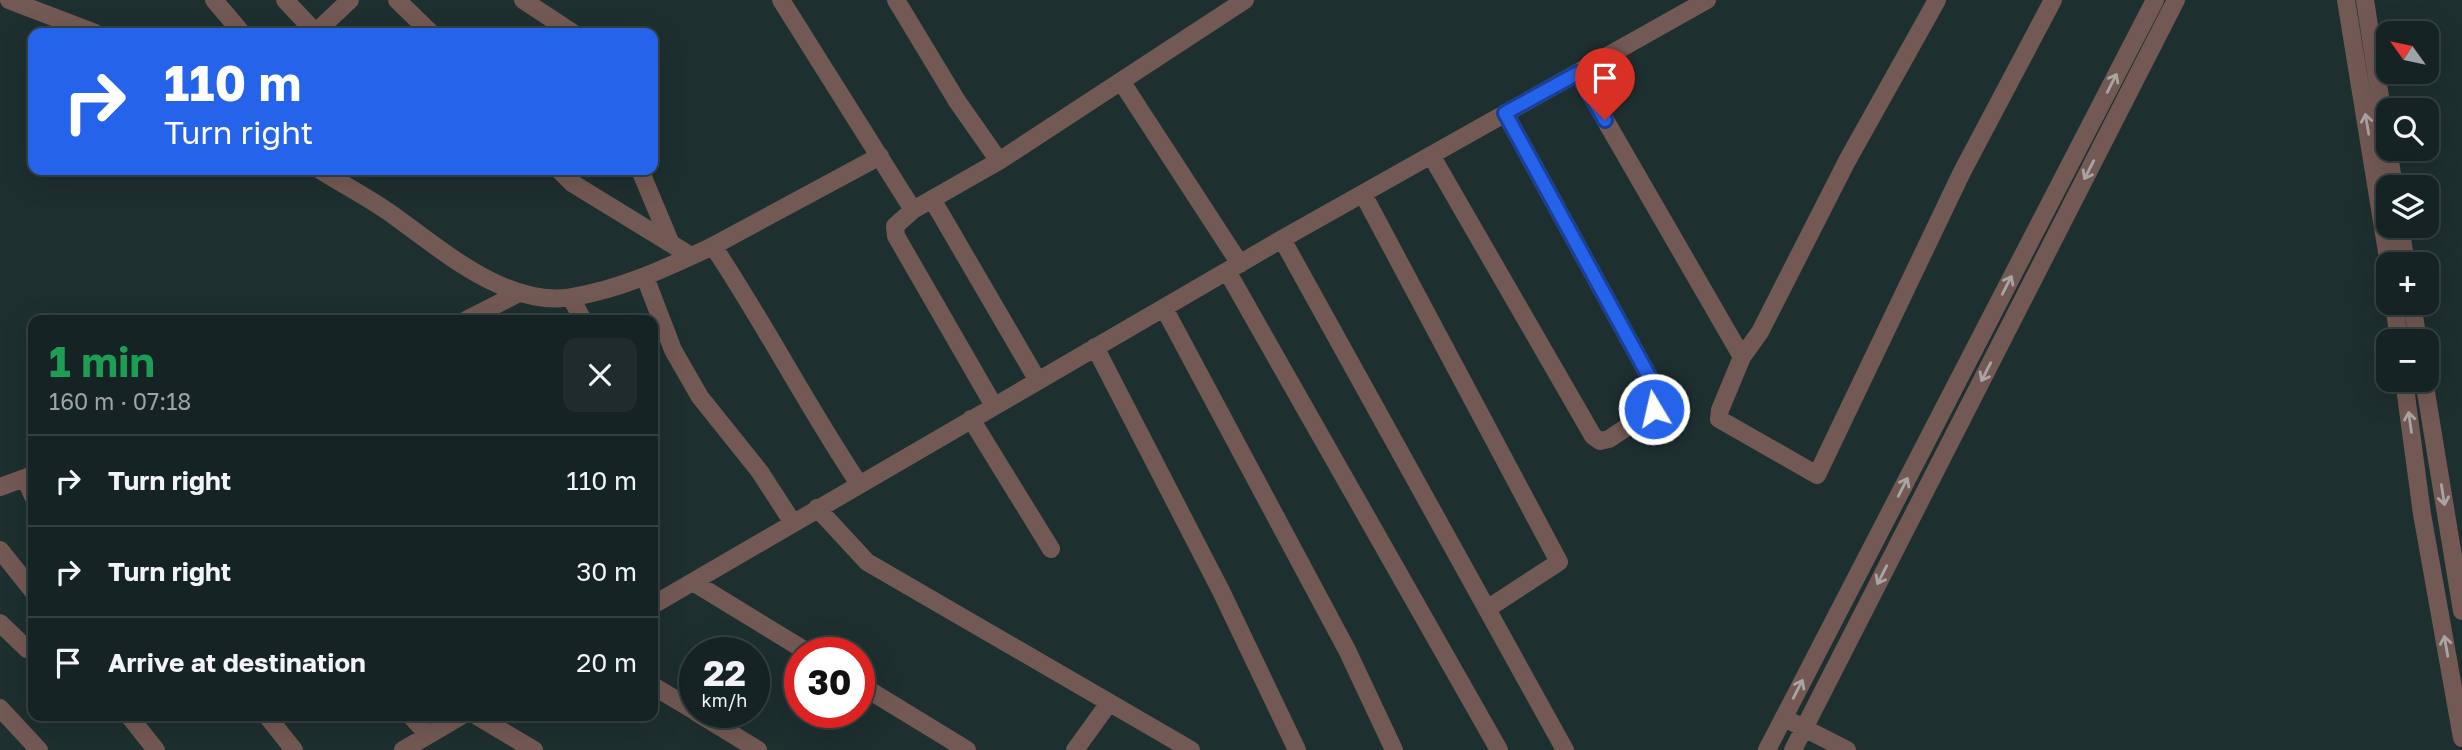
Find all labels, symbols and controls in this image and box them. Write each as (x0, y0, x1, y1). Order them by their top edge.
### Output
north arrow (2376, 21, 2440, 84)
map controls (2376, 21, 2439, 392)
pin (1575, 48, 1635, 120)
text: 110 m (164, 53, 301, 112)
icon: right (49, 56, 140, 147)
icon: arrive (1586, 59, 1624, 97)
one-way arrow (2105, 73, 2119, 94)
button: search (2376, 98, 2439, 161)
text: Turn right (164, 113, 313, 151)
one-way arrow (2360, 113, 2374, 136)
one-way arrow (2082, 159, 2096, 180)
button: layers (2376, 175, 2439, 238)
button: + (2376, 252, 2439, 315)
one-way arrow (2001, 275, 2015, 296)
button: − (2376, 329, 2439, 392)
text: 1 min (49, 336, 155, 386)
button: close (563, 338, 637, 412)
one-way arrow (1978, 361, 1992, 382)
position arrow (1617, 372, 1691, 446)
text: 160 m · 07:18 (49, 387, 191, 415)
one-way arrow (2403, 411, 2416, 434)
icon: right (49, 462, 87, 500)
text: Turn right (108, 465, 231, 496)
text: 110 m (566, 465, 637, 496)
one-way arrow (1896, 477, 1910, 498)
one-way arrow (2437, 484, 2450, 506)
icon: right (49, 553, 87, 591)
text: Turn right (108, 556, 231, 587)
text: 30 m (576, 556, 637, 587)
one-way arrow (1875, 564, 1889, 585)
one-way arrow (2439, 635, 2452, 658)
speed limit sign: 30 (784, 637, 875, 728)
icon: arrive (49, 644, 87, 682)
text: Arrive at destination (108, 647, 366, 678)
text: 20 m (576, 647, 637, 678)
text: 22 (703, 652, 746, 694)
one-way arrow (1791, 680, 1805, 700)
text: km/h (702, 689, 747, 711)

